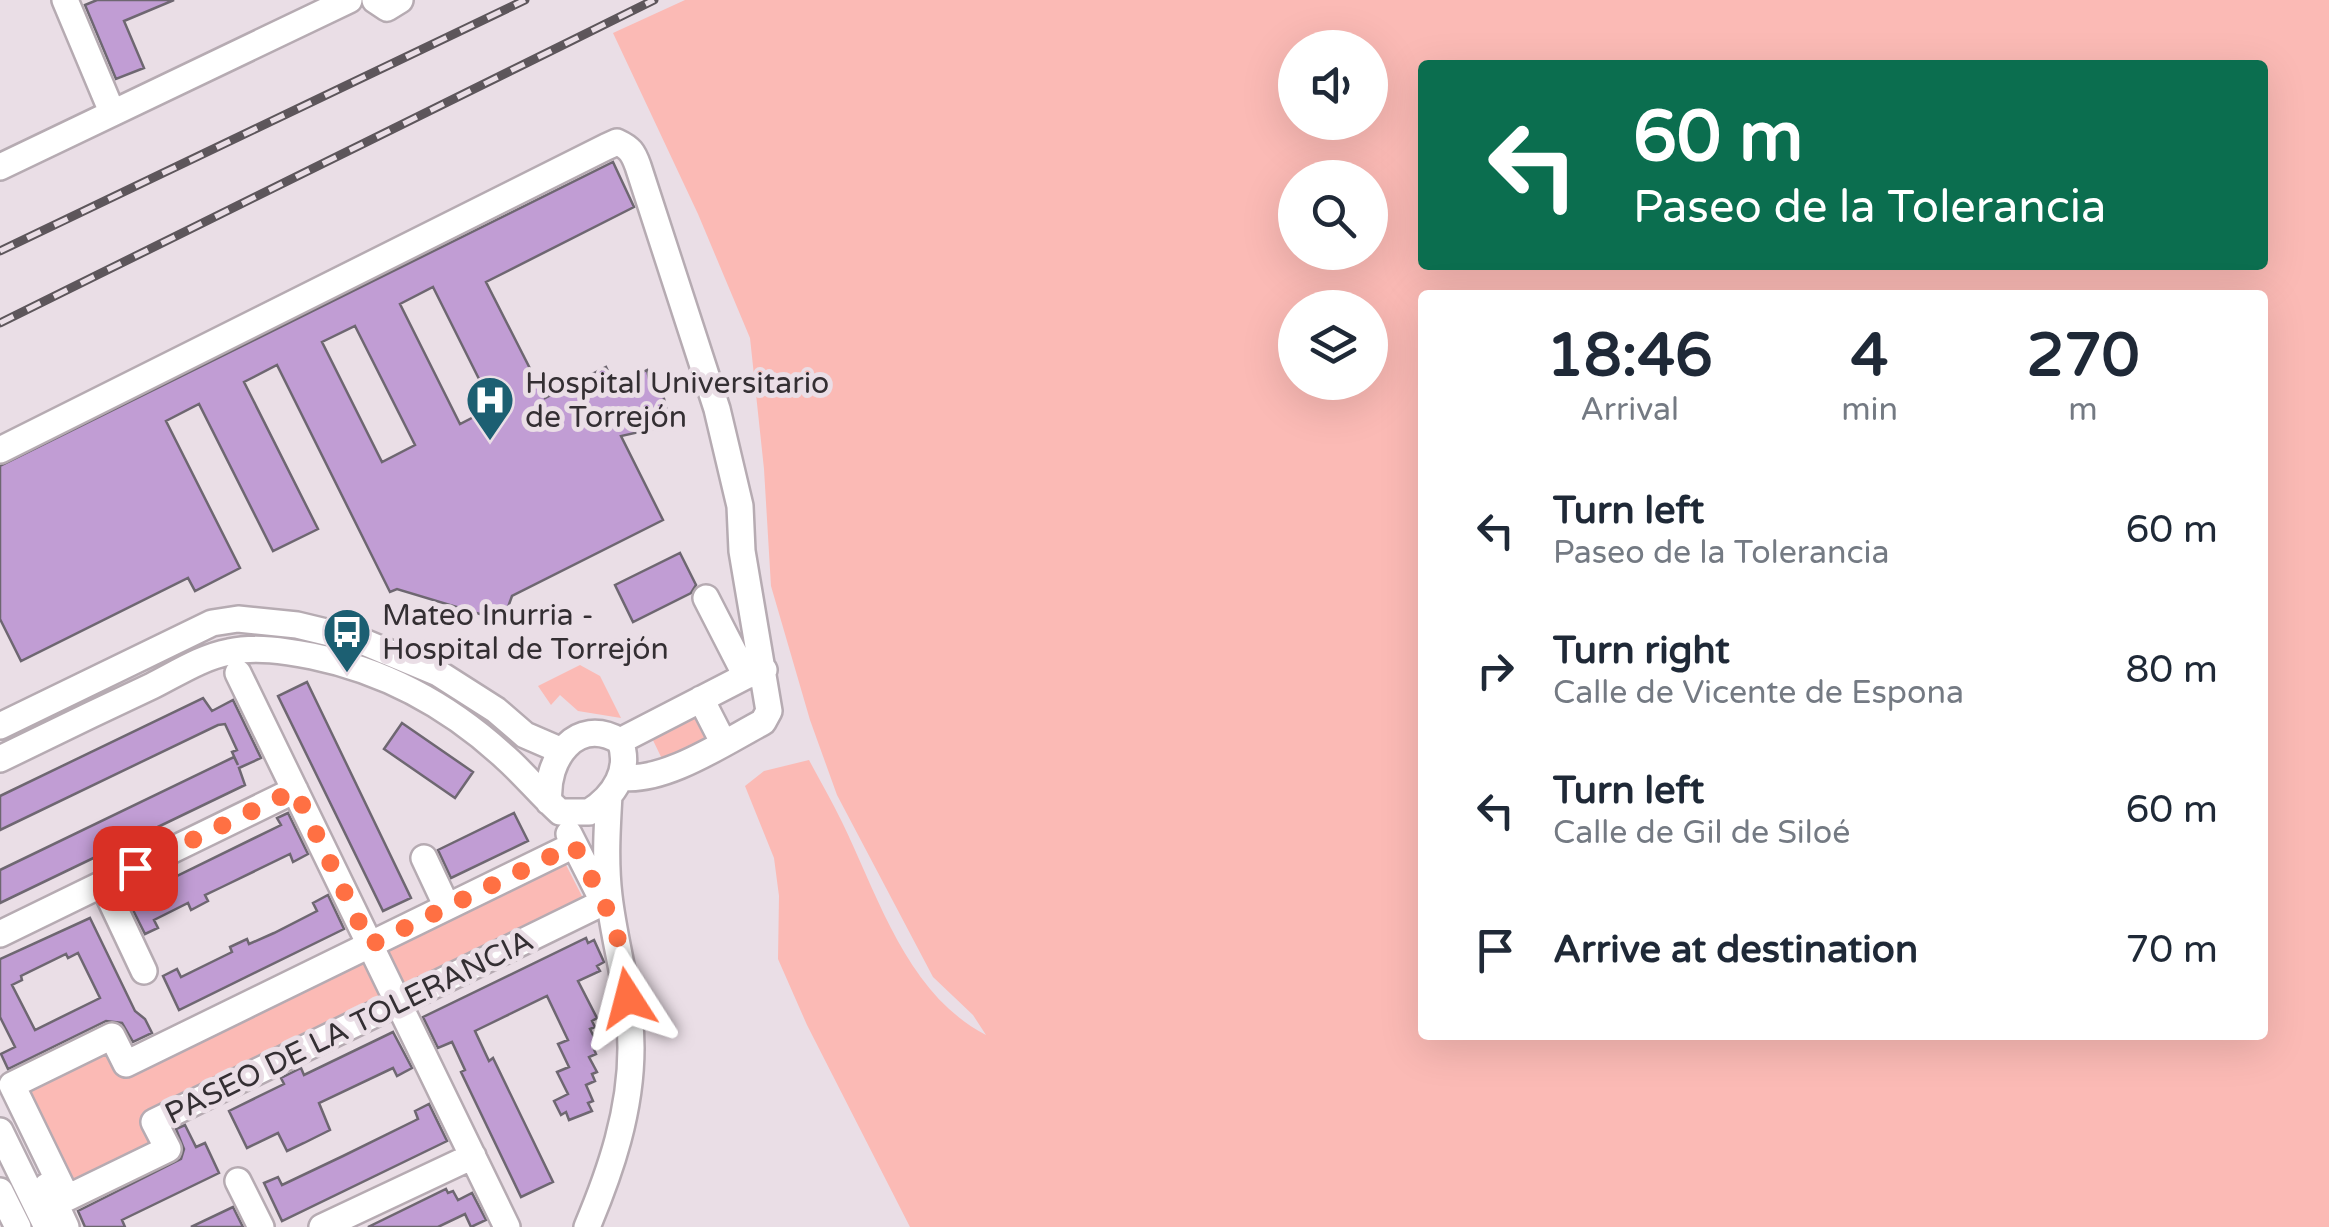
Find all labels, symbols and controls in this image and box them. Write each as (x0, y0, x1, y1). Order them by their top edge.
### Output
map controls (1278, 30, 1388, 400)
button: sound (1278, 30, 1388, 140)
text: 60 m (1633, 96, 1803, 180)
icon: left (1468, 100, 1598, 230)
button: search (1278, 160, 1388, 270)
text: Paseo de la Tolerancia (1633, 181, 2106, 235)
button: layers (1278, 290, 1388, 400)
text: 18:46 (1546, 320, 1713, 392)
text: 4 (1851, 320, 1888, 392)
text: 270 (2026, 320, 2140, 392)
place label: Hospital Universitario de Torrejón (525, 365, 829, 436)
hospital icon: Hospital Universitario de Torrejón (464, 374, 516, 442)
text: Arrival (1580, 391, 1679, 429)
text: min (1841, 391, 1898, 429)
text: m (2068, 391, 2098, 429)
text: Turn left (1553, 488, 1704, 534)
icon: left (1468, 503, 1523, 558)
text: 60 m (2126, 507, 2218, 553)
text: Paseo de la Tolerancia (1553, 534, 1890, 572)
place label: Mateo Inurria - Hospital de Torrejón (382, 597, 669, 668)
bus stop icon: Mateo Inurria - Hospital de Torrejón (321, 606, 373, 674)
text: Turn right (1553, 628, 1730, 674)
icon: right (1468, 643, 1523, 698)
text: 80 m (2126, 647, 2218, 693)
text: Calle de Vicente de Espona (1553, 674, 1964, 712)
text: Turn left (1553, 768, 1704, 814)
icon: left (1468, 783, 1523, 838)
text: 60 m (2126, 787, 2218, 833)
text: Calle de Gil de Siloé (1553, 814, 1850, 852)
pin (93, 826, 178, 911)
icon: arrive (108, 841, 163, 896)
street label: PASEO DE LA TOLERANCIA (159, 922, 539, 1133)
icon: arrive (1468, 923, 1523, 978)
text: Arrive at destination (1553, 927, 1918, 973)
text: 70 m (2126, 927, 2218, 973)
position arrow (576, 946, 680, 1050)

